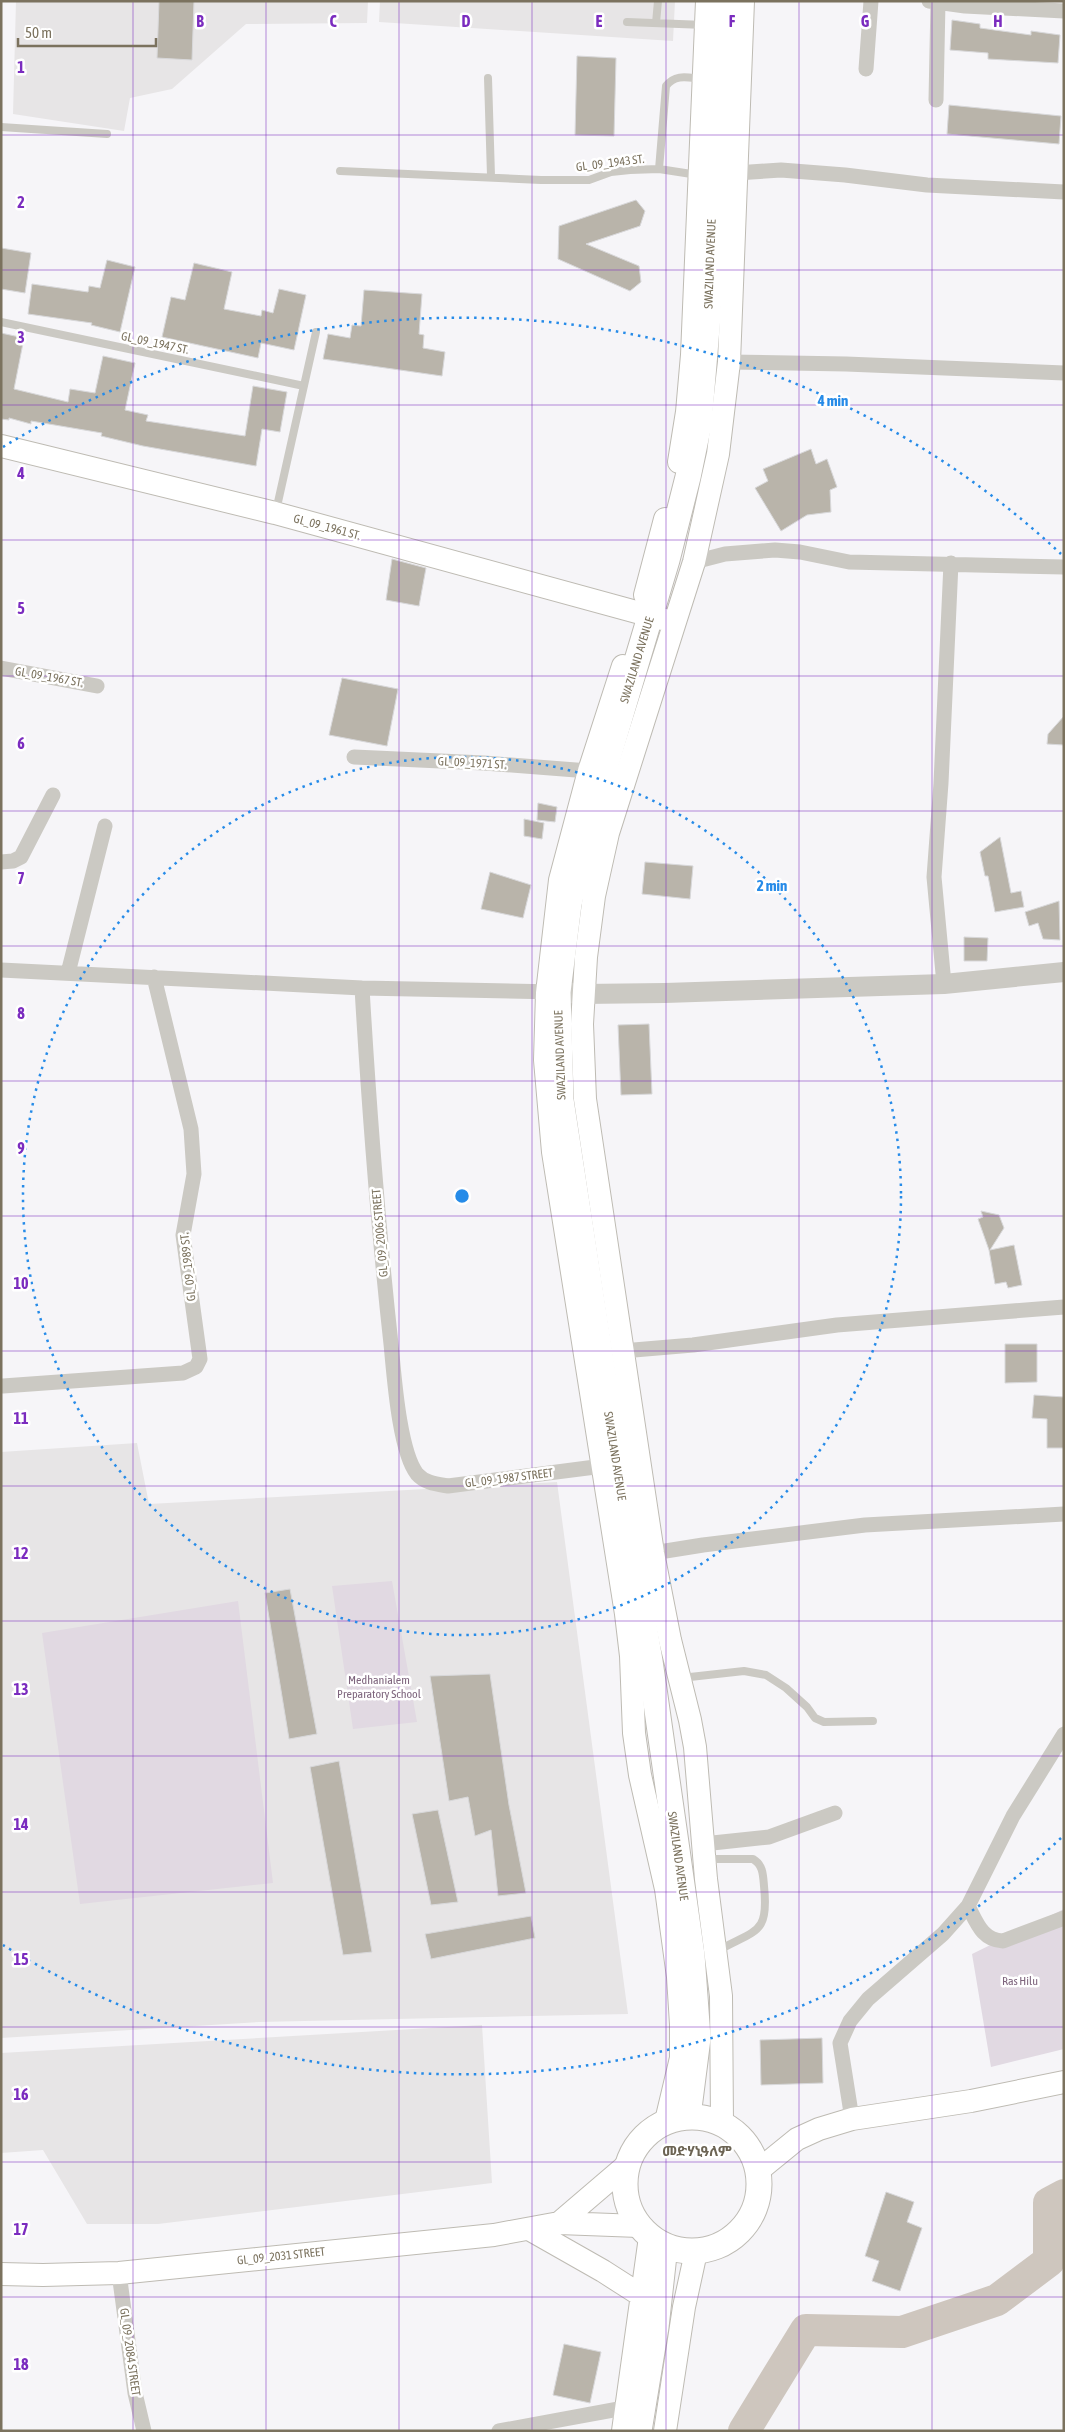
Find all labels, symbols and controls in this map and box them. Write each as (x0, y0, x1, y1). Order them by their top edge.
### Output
text: B (196, 12, 204, 30)
text: C (329, 12, 337, 30)
text: D (462, 12, 471, 30)
text: E (596, 12, 603, 30)
text: F (729, 12, 736, 30)
text: G (861, 12, 870, 30)
text: H (993, 12, 1003, 30)
scale bar (18, 15, 155, 47)
text: 50 m (25, 24, 52, 41)
text: 1 (17, 58, 25, 76)
street label: GL_09_1943 ST. (575, 152, 645, 174)
text: 2 (17, 193, 25, 211)
street label: SWAZILAND AVENUE (701, 219, 719, 309)
text: 3 (17, 328, 25, 346)
street label: GL_09_1947 ST. (120, 329, 190, 357)
text: 4 min (817, 392, 848, 409)
text: 4 (16, 464, 25, 482)
street label: GL_09_1961 ST. (292, 511, 362, 543)
text: 5 (17, 599, 25, 617)
street label: SWAZILAND AVENUE (617, 615, 657, 705)
street label: GL_09_1967 ST. (14, 664, 84, 690)
text: 6 (17, 734, 25, 752)
street label: GL_09_1971 ST. (437, 754, 507, 772)
text: 7 (17, 869, 25, 887)
text: 2 min (757, 877, 787, 894)
text: 8 (17, 1004, 25, 1022)
street label: SWAZILAND AVENUE (551, 1010, 569, 1100)
text: 9 (17, 1139, 25, 1157)
centre of rings (453, 1187, 471, 1205)
street label: GL_09_2006 STREET (369, 1188, 391, 1278)
street label: GL_09_1989 ST. (177, 1232, 199, 1302)
text: 10 (13, 1274, 29, 1292)
text: 11 (13, 1409, 29, 1427)
street label: SWAZILAND AVENUE (601, 1411, 629, 1501)
street label: GL_09_1987 STREET (464, 1466, 555, 1490)
text: 12 (13, 1544, 29, 1562)
park label: Medhanialem Preparatory School (337, 1673, 422, 1701)
text: 13 (13, 1680, 29, 1698)
street label: SWAZILAND AVENUE (665, 1811, 691, 1901)
text: 14 (13, 1815, 29, 1833)
text: 15 (13, 1950, 29, 1968)
park label: Ras Hilu (1002, 1974, 1038, 1988)
text: 16 (13, 2085, 29, 2103)
district label: መድሃኒዓለም (662, 2143, 732, 2159)
text: 17 (13, 2220, 29, 2238)
street label: GL_09_2031 STREET (236, 2244, 326, 2268)
street label: GL_09_2084 STREET (117, 2307, 143, 2398)
text: 18 (13, 2355, 29, 2373)

